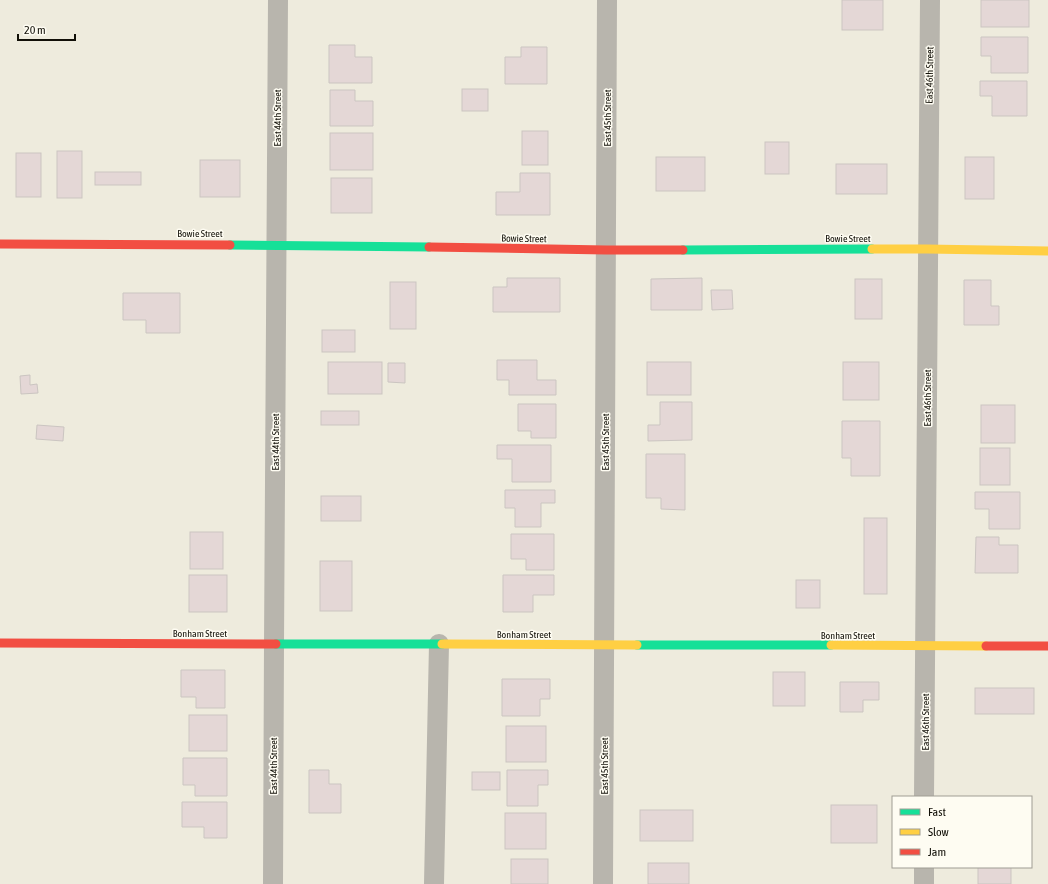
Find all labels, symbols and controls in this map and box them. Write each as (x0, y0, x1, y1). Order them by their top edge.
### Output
scale bar (18, 16, 75, 42)
text: 20 m (24, 23, 46, 37)
street label: East 46th Street (924, 46, 935, 104)
street label: East 44th Street (272, 89, 283, 147)
street label: East 45th Street (602, 89, 613, 147)
street label: Bowie Street (177, 228, 223, 239)
street label: Bowie Street (501, 233, 547, 244)
street label: Bowie Street (825, 233, 871, 244)
street label: East 46th Street (922, 369, 933, 427)
street label: East 44th Street (270, 413, 281, 471)
street label: East 45th Street (600, 413, 611, 471)
street label: Bonham Street (173, 628, 227, 639)
street label: Bonham Street (497, 629, 551, 640)
street label: Bonham Street (821, 630, 875, 641)
street label: East 46th Street (920, 693, 931, 751)
street label: East 44th Street (268, 737, 279, 795)
street label: East 45th Street (599, 737, 610, 795)
legend (892, 796, 1032, 868)
text: Fast (928, 805, 946, 819)
text: Slow (928, 825, 949, 839)
text: Jam (928, 845, 946, 859)

